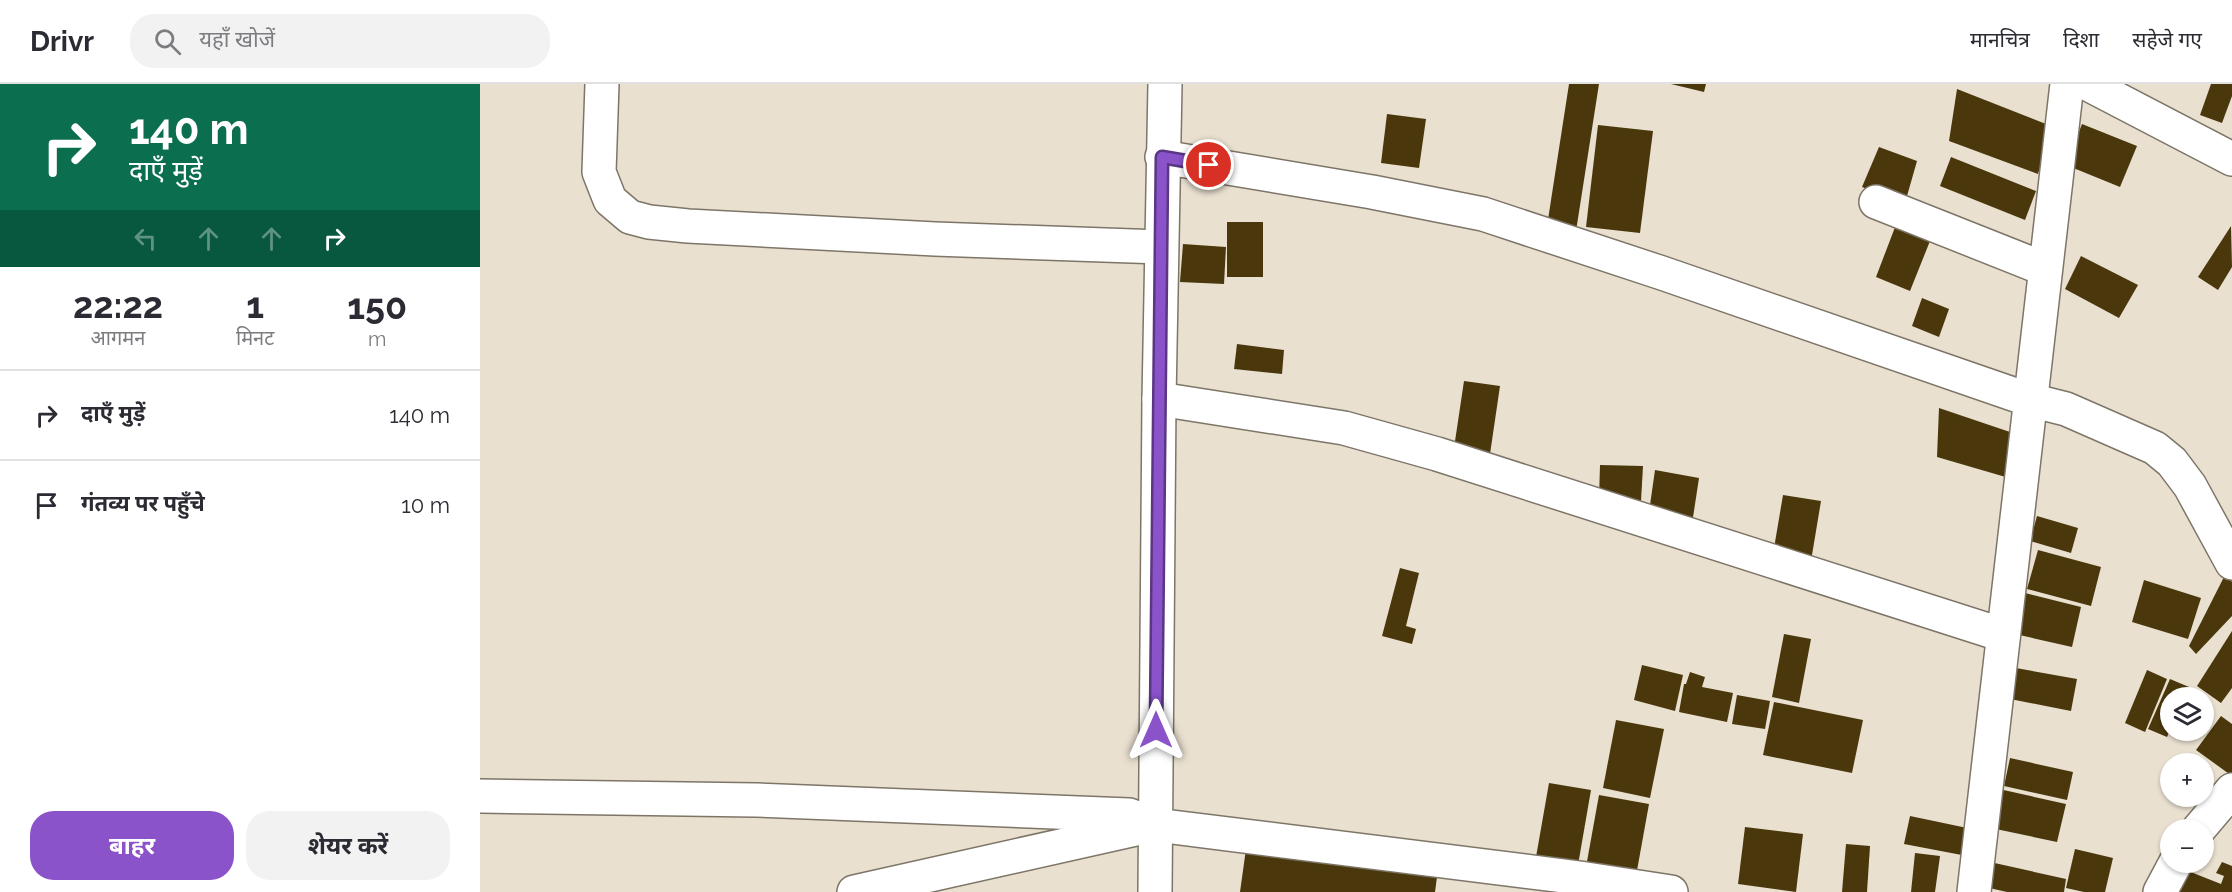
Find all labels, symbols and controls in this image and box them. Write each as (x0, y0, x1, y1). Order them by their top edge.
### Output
search box (130, 14, 550, 68)
text: Drivr (30, 25, 94, 58)
icon: search (151, 25, 184, 58)
text: यहाँ खोजें (199, 26, 275, 52)
text: मानचित्र (1970, 27, 2030, 52)
text: दिशा (2063, 27, 2099, 52)
text: सहेजे गए (2132, 27, 2202, 52)
text: 140 m (129, 105, 249, 154)
icon: right (30, 108, 108, 186)
pin (1183, 139, 1234, 190)
icon: arrive (1192, 148, 1225, 181)
text: दाएँ मुड़ें (129, 155, 203, 186)
icon: left (129, 222, 162, 255)
icon: ahead (192, 222, 225, 255)
icon: ahead (255, 222, 288, 255)
icon: right (318, 222, 351, 255)
text: 22:22 (73, 284, 163, 326)
text: 1 (246, 284, 264, 326)
text: 150 (347, 285, 407, 327)
text: आगमन (91, 326, 145, 350)
text: मिनट (236, 326, 274, 350)
text: m (368, 327, 386, 351)
icon: right (30, 399, 63, 432)
text: दाएँ मुड़ें (81, 400, 145, 426)
text: 140 m (389, 402, 450, 428)
icon: arrive (30, 489, 63, 522)
text: गंतव्य पर पहुँचे (81, 490, 205, 516)
text: 10 m (401, 492, 450, 518)
map controls (2160, 687, 2214, 873)
button: layers (2160, 687, 2214, 741)
position arrow (1124, 698, 1188, 762)
button: + (2160, 753, 2214, 807)
button: बाहर (30, 811, 234, 880)
button: शेयर करें (246, 811, 450, 880)
button: − (2160, 819, 2214, 873)

